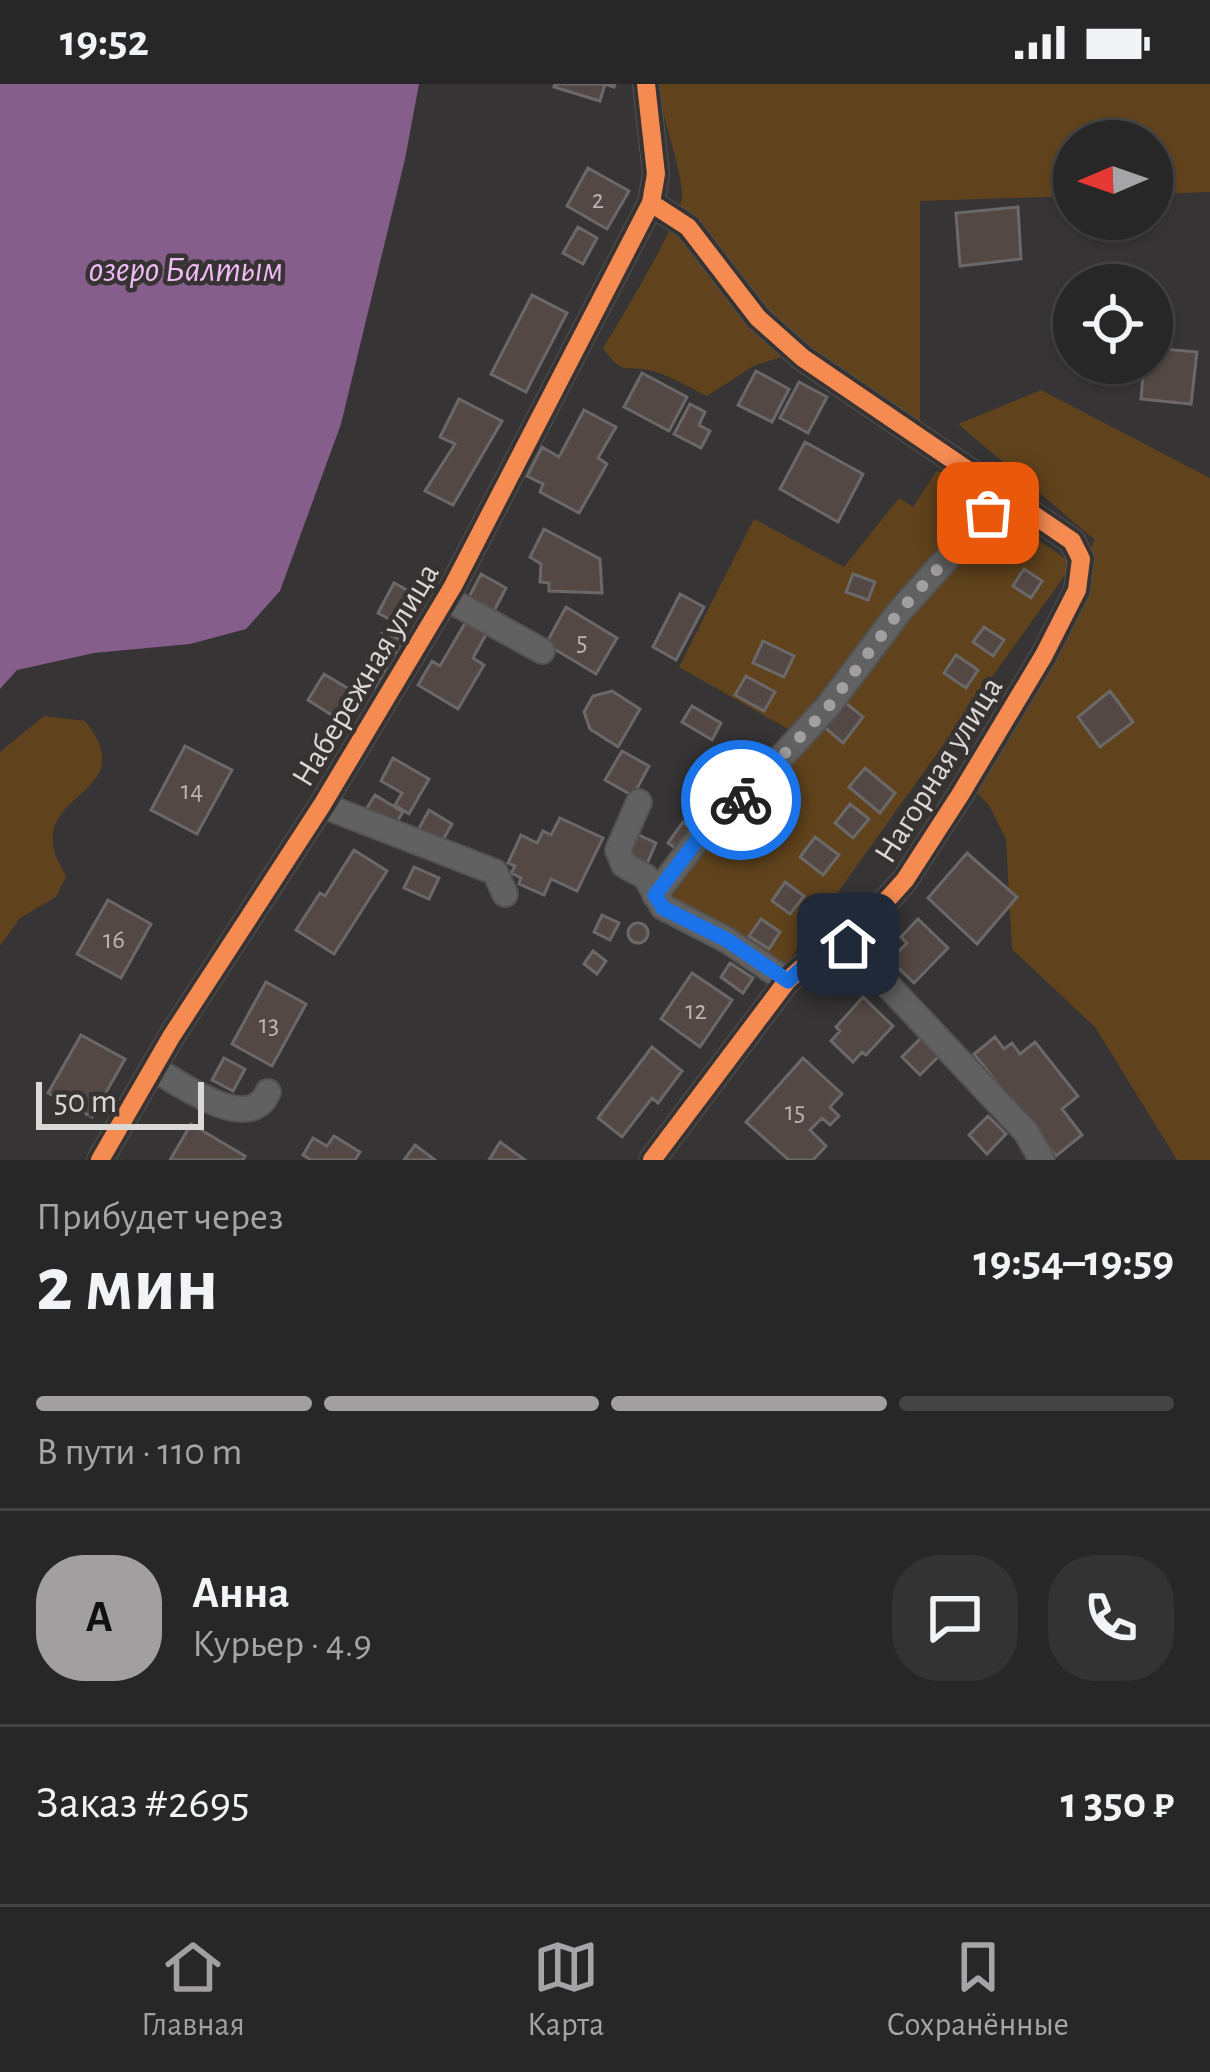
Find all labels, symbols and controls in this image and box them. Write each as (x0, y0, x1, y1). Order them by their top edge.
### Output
text: 19:52 (60, 19, 149, 64)
north arrow (1053, 120, 1173, 240)
map controls (1053, 120, 1173, 384)
house number: 2 (592, 186, 604, 213)
water label: озеро Балтым (89, 252, 283, 288)
button: locate (1053, 264, 1173, 384)
pin (937, 462, 1039, 564)
icon: bag (955, 480, 1021, 546)
street label: Набережная улица (287, 558, 446, 793)
house number: 5 (576, 628, 588, 655)
street label: Нагорная улица (869, 671, 1009, 869)
courier (681, 740, 801, 860)
icon: bike (708, 767, 774, 833)
house number: 14 (181, 777, 203, 804)
pin (797, 893, 899, 995)
icon: home (815, 911, 881, 977)
house number: 16 (103, 926, 125, 953)
house number: 12 (685, 997, 707, 1024)
house number: 13 (259, 1011, 279, 1038)
scale bar (36, 1076, 204, 1129)
text: 50 m (54, 1086, 117, 1119)
house number: 15 (785, 1098, 805, 1125)
text: Прибудет через (36, 1198, 283, 1237)
text: 19:54–19:59 (974, 1239, 1174, 1284)
text: 2 мин (36, 1247, 219, 1325)
text: В пути · 110 m (36, 1433, 243, 1472)
button: chat (892, 1555, 1018, 1681)
button: phone (1048, 1555, 1174, 1681)
text: Анна (192, 1571, 290, 1616)
text: А (85, 1595, 113, 1640)
text: Курьер · 4.9 (192, 1625, 372, 1664)
text: Заказ #2695 (36, 1781, 250, 1826)
text: 1 350 ₽ (1061, 1781, 1174, 1826)
tab: Главная (141, 1934, 245, 2046)
tab: Карта (527, 1934, 604, 2046)
tab: Сохранённые (887, 1934, 1069, 2046)

